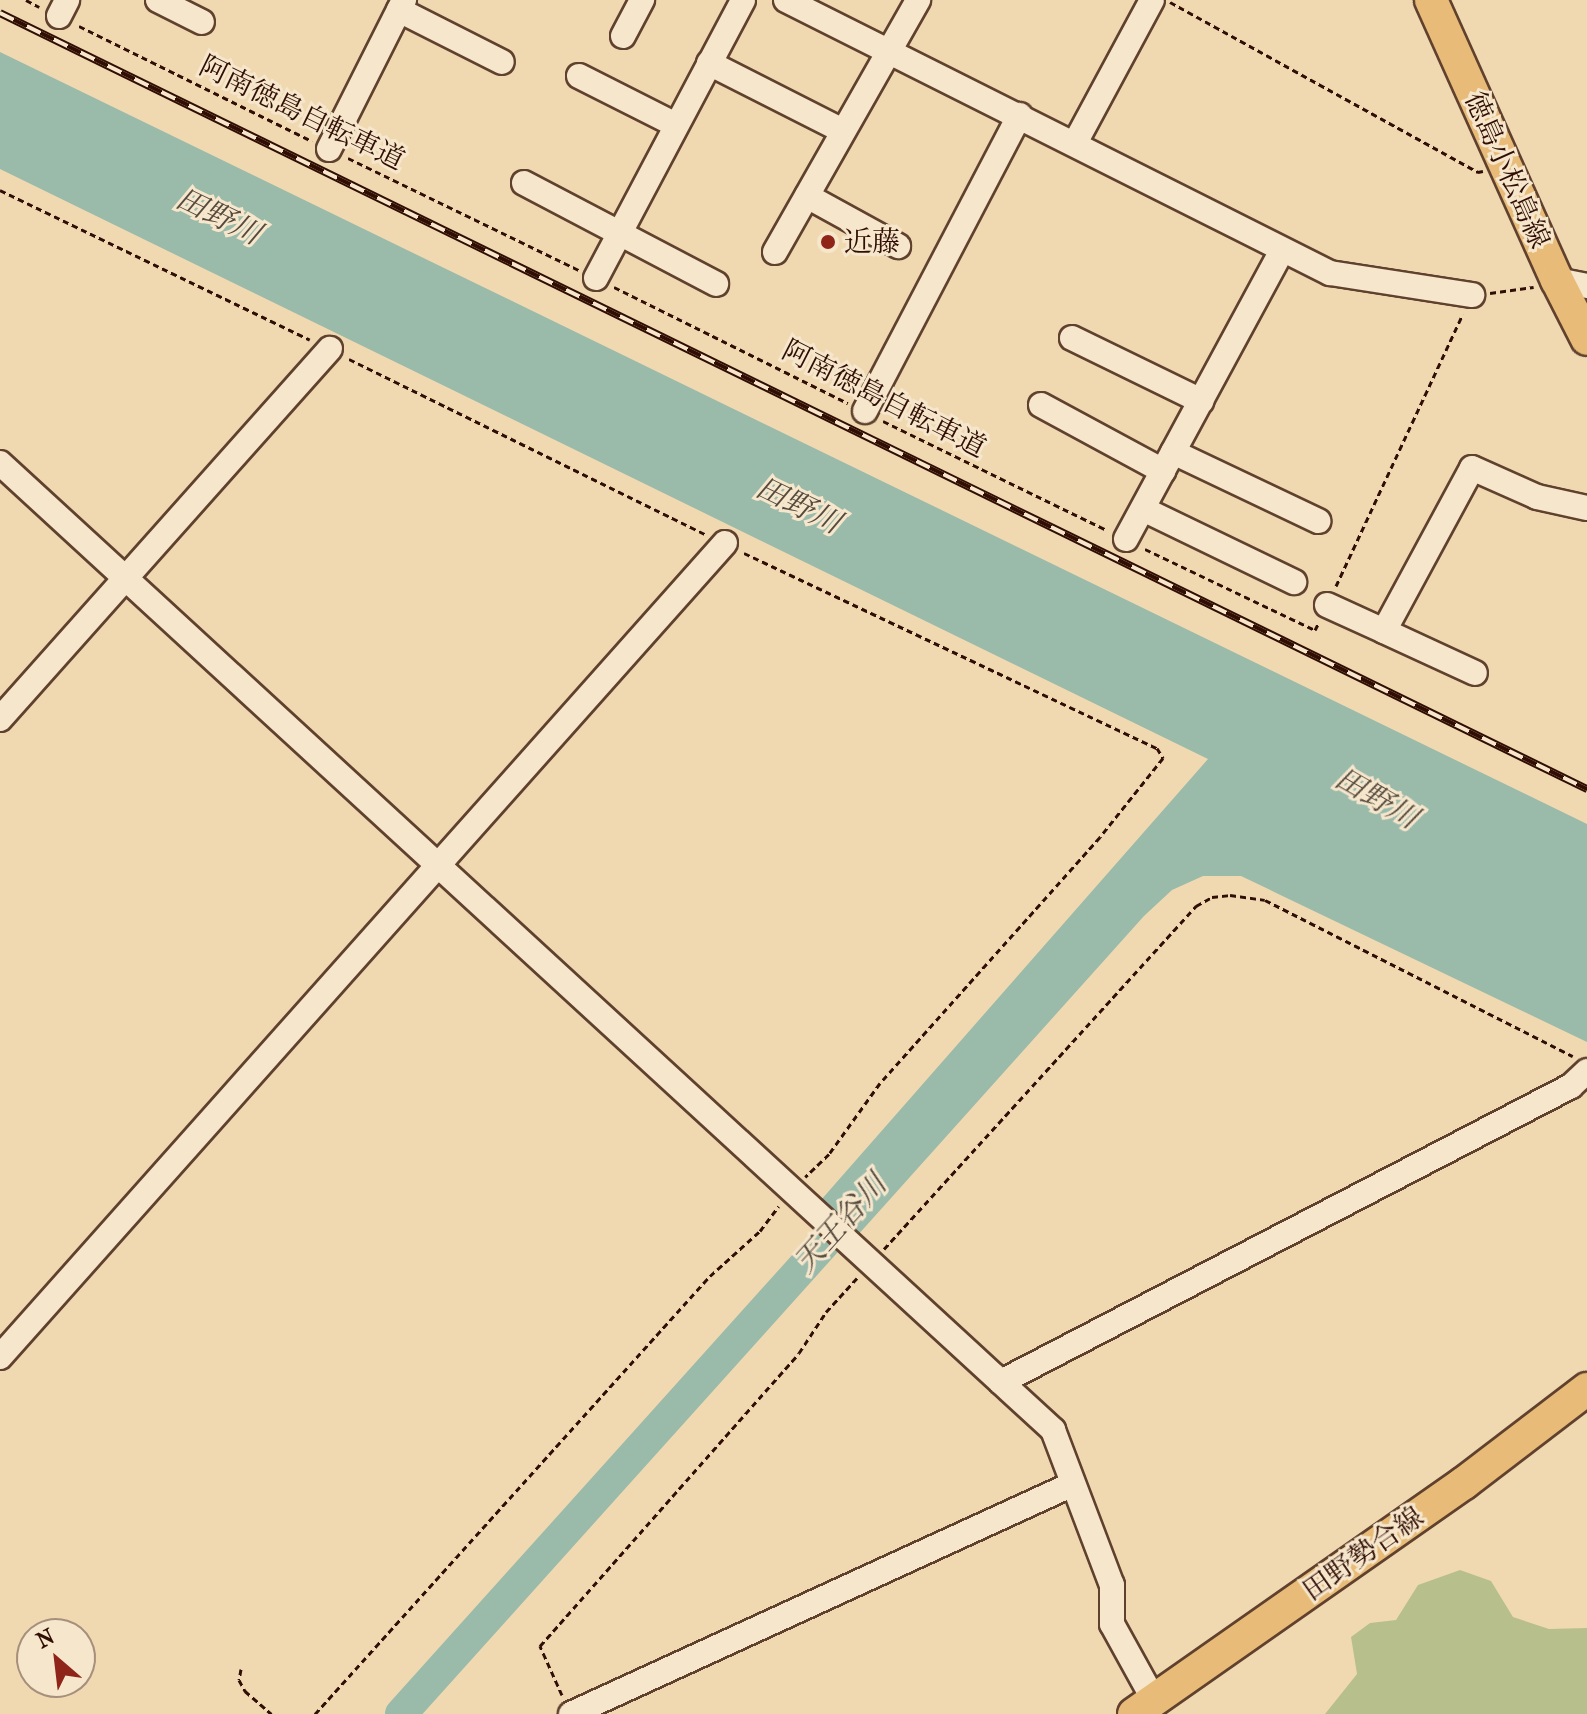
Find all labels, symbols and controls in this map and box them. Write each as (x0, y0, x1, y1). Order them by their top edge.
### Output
street label: 阿南徳島自転車道 (194, 49, 410, 177)
street label: 徳島小松島線 (1457, 86, 1557, 254)
water label: 田野川 (170, 181, 266, 253)
place label: 近藤 (844, 225, 900, 259)
marker: 近藤 (819, 233, 837, 251)
street label: 阿南徳島自転車道 (777, 333, 991, 465)
water label: 田野川 (750, 470, 846, 542)
water label: 田野川 (1328, 761, 1424, 837)
water label: 天王谷川 (787, 1167, 895, 1281)
street label: 田野勢合線 (1296, 1500, 1430, 1608)
north arrow (16, 1618, 96, 1698)
text: N (32, 1623, 59, 1654)

